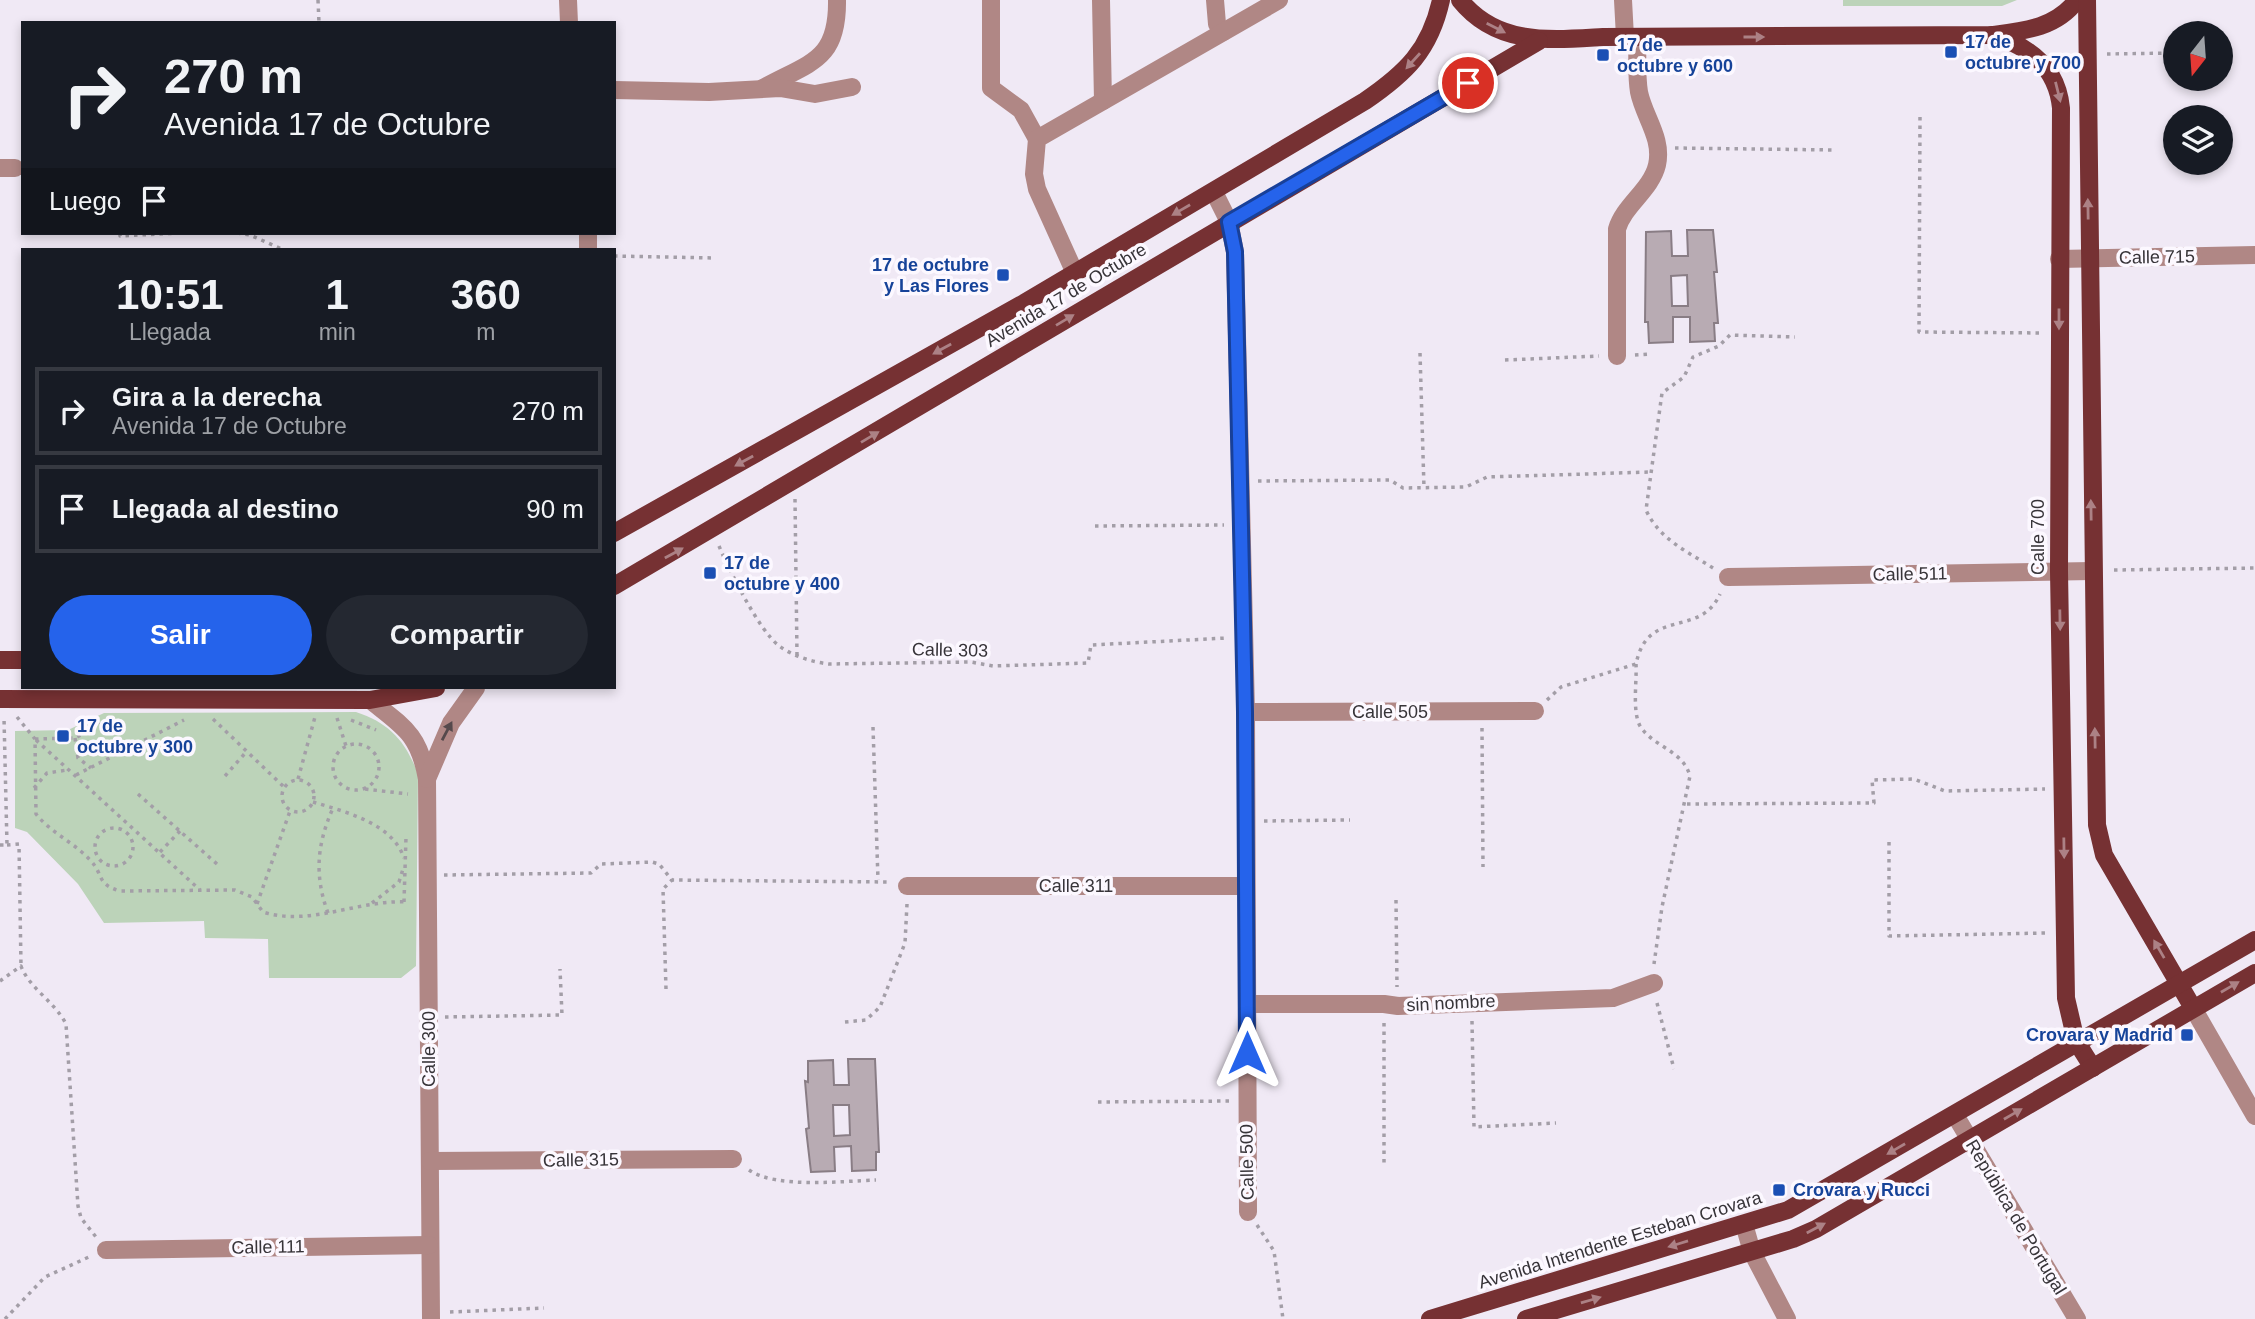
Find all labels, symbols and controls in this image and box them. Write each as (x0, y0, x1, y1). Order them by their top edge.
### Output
one-way arrow (1486, 21, 1506, 33)
north arrow (2163, 21, 2233, 91)
map controls (2163, 21, 2233, 175)
one-way arrow (1744, 31, 1766, 43)
place label: 17 de octubre y 700 (1965, 32, 2081, 73)
place label: 17 de octubre y 600 (1617, 35, 1733, 76)
marker: 17 de octubre y 700 (1943, 44, 1959, 60)
marker: 17 de octubre y 600 (1595, 47, 1611, 63)
icon: right (49, 49, 140, 140)
text: 270 m (164, 49, 303, 103)
one-way arrow (1406, 53, 1421, 70)
pin (1438, 53, 1498, 113)
icon: arrive (1449, 64, 1487, 102)
one-way arrow (2052, 82, 2063, 104)
button: layers (2163, 105, 2233, 175)
text: Avenida 17 de Octubre (164, 106, 491, 142)
icon: arrive (135, 182, 173, 220)
text: Luego (49, 186, 121, 216)
one-way arrow (2082, 198, 2094, 220)
one-way arrow (1172, 204, 1191, 216)
street label: Avenida 17 de Octubre (982, 239, 1150, 351)
street label: Calle 715 (2119, 246, 2195, 268)
place label: 17 de octubre y Las Flores (872, 255, 989, 296)
marker: 17 de octubre y Las Flores (995, 267, 1011, 283)
text: 10:51 (116, 271, 224, 318)
text: 1 (325, 271, 349, 318)
text: 360 (451, 271, 521, 318)
one-way arrow (2053, 309, 2065, 331)
one-way arrow (1055, 314, 1075, 326)
text: Llegada (129, 319, 211, 345)
text: min (319, 319, 356, 345)
text: m (476, 319, 495, 345)
one-way arrow (933, 343, 952, 355)
text: Gira a la derecha (112, 382, 322, 412)
icon: right (53, 392, 91, 430)
text: 270 m (512, 396, 584, 426)
text: Avenida 17 de Octubre (112, 413, 347, 439)
one-way arrow (860, 430, 879, 443)
one-way arrow (734, 455, 754, 467)
icon: arrive (53, 490, 91, 528)
text: Llegada al destino (112, 494, 339, 524)
text: 90 m (526, 494, 584, 524)
street label: Calle 700 (2028, 499, 2048, 575)
one-way arrow (2085, 499, 2097, 521)
one-way arrow (664, 547, 684, 558)
place label: 17 de octubre y 400 (724, 553, 840, 594)
street label: Calle 511 (1872, 563, 1948, 585)
marker: 17 de octubre y 400 (702, 565, 718, 581)
button: Salir (49, 595, 312, 675)
button: Compartir (326, 595, 588, 675)
one-way arrow (2054, 610, 2066, 632)
street label: Calle 303 (912, 639, 988, 661)
street label: Calle 505 (1352, 702, 1428, 722)
place label: 17 de octubre y 300 (77, 716, 193, 757)
one-way arrow (441, 721, 453, 741)
one-way arrow (2089, 726, 2101, 748)
marker: 17 de octubre y 300 (55, 728, 71, 744)
one-way arrow (2058, 837, 2070, 859)
street label: Calle 311 (1039, 876, 1113, 896)
one-way arrow (2153, 940, 2165, 959)
one-way arrow (2221, 981, 2240, 993)
street label: sin nombre (1406, 991, 1496, 1015)
street label: Calle 300 (419, 1011, 439, 1087)
position arrow (1210, 1016, 1284, 1090)
place label: Crovara y Madrid (2026, 1025, 2173, 1045)
marker: Crovara y Madrid (2179, 1027, 2195, 1043)
one-way arrow (2003, 1108, 2022, 1120)
street label: Calle 500 (1236, 1124, 1258, 1200)
street label: República de Portugal (1962, 1136, 2070, 1298)
one-way arrow (1886, 1143, 1906, 1155)
street label: Calle 315 (543, 1149, 619, 1171)
place label: Crovara y Rucci (1793, 1180, 1930, 1200)
marker: Crovara y Rucci (1771, 1182, 1787, 1198)
street label: Avenida Intendente Esteban Crovara (1476, 1187, 1765, 1293)
one-way arrow (1806, 1223, 1826, 1234)
street label: Calle 111 (231, 1236, 305, 1258)
one-way arrow (1667, 1240, 1688, 1250)
one-way arrow (1581, 1294, 1602, 1304)

